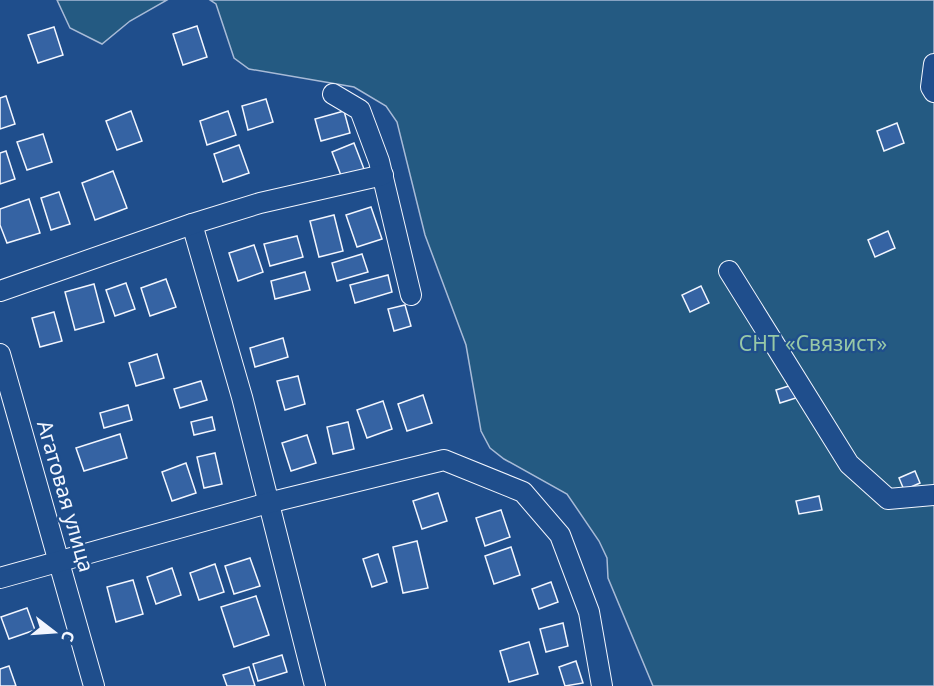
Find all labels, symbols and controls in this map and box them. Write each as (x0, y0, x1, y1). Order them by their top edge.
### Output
park label: СНТ «Связист» (739, 329, 887, 357)
street label: Агатовая улица (31, 417, 101, 575)
north arrow (24, 602, 84, 662)
text: С (56, 628, 80, 645)

